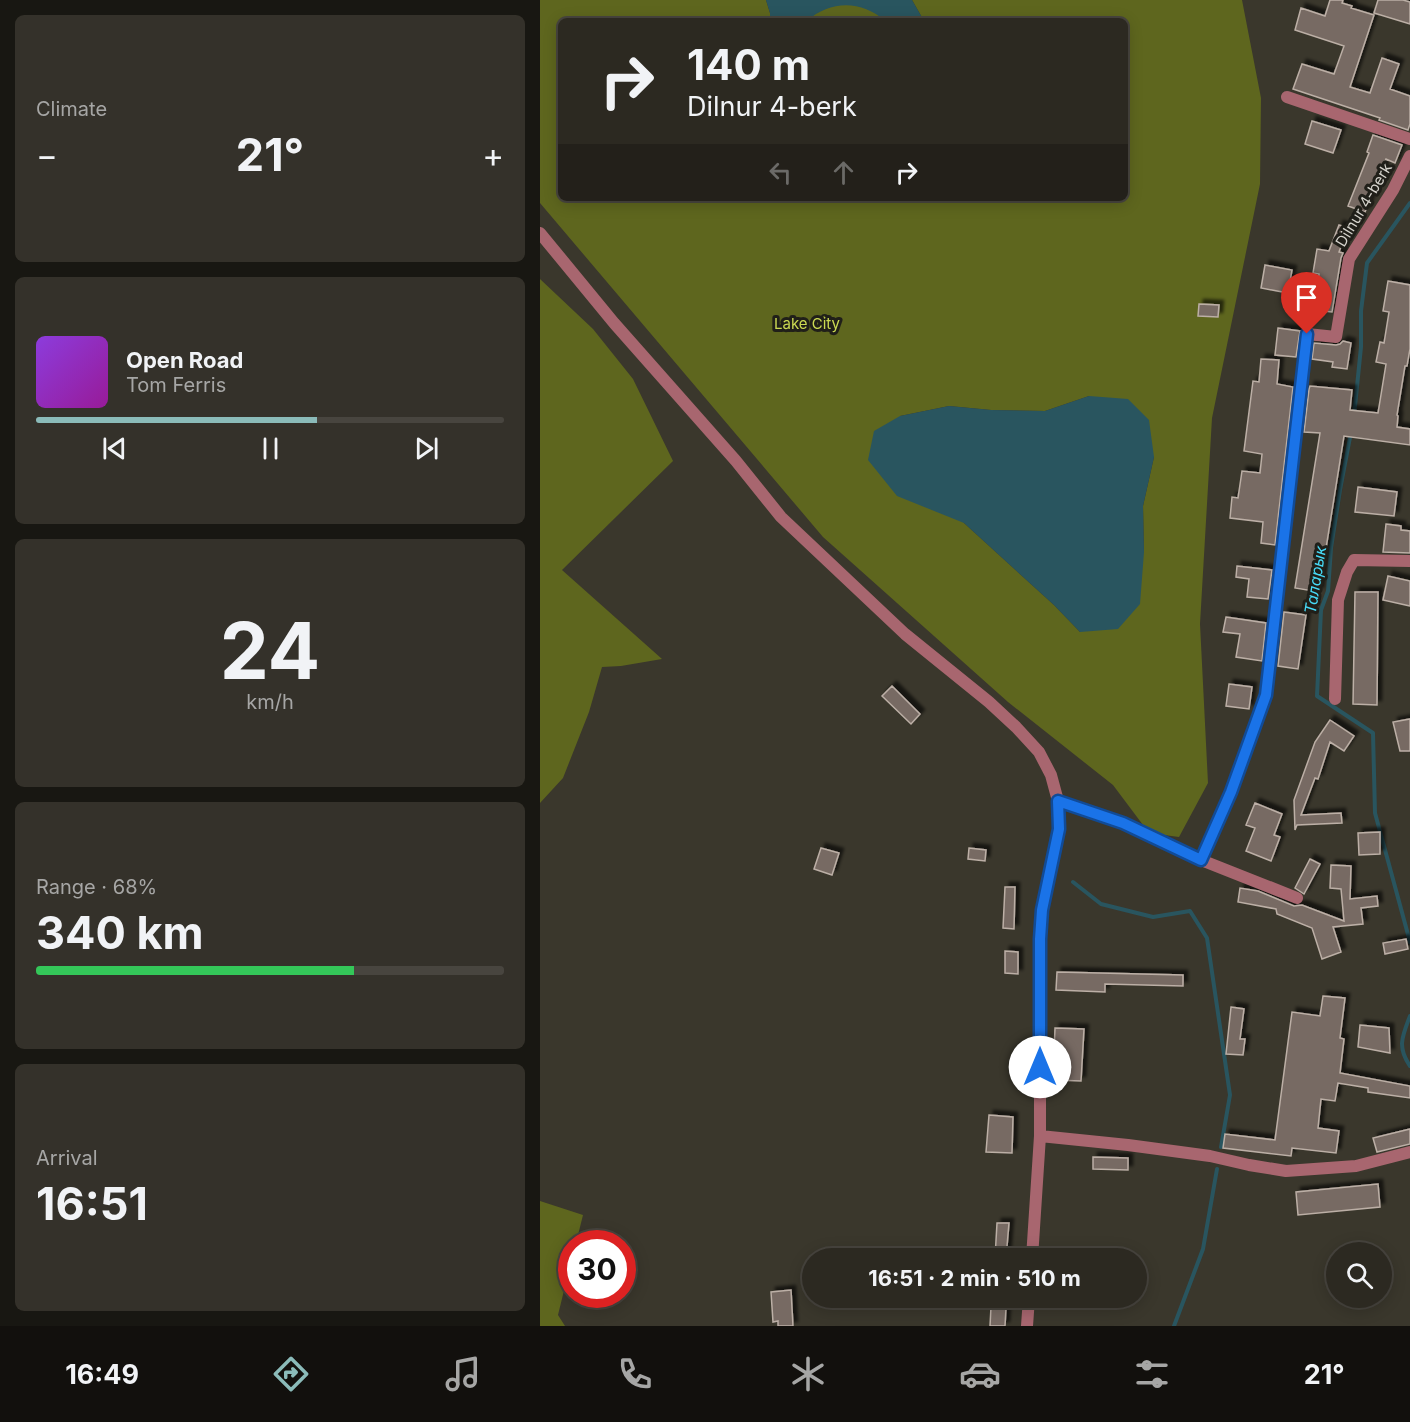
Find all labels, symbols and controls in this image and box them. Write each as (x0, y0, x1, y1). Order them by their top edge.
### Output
text: 140 m (687, 39, 810, 90)
icon: right (588, 42, 666, 120)
text: Dilnur 4-berk (687, 90, 857, 123)
text: Climate (36, 97, 107, 121)
text: 21° (236, 127, 304, 182)
text: − (36, 135, 58, 175)
text: + (482, 135, 504, 175)
icon: left (764, 156, 797, 189)
icon: ahead (827, 156, 860, 189)
icon: right (890, 156, 923, 189)
street label: Dilnur 4-berk (1331, 159, 1396, 250)
pin (1281, 272, 1332, 334)
icon: arrive (1290, 281, 1323, 314)
park label: Lake City (774, 314, 841, 333)
text: Open Road (126, 347, 243, 373)
text: Tom Ferris (126, 373, 226, 397)
icon: previous (98, 432, 131, 465)
icon: pause (254, 432, 287, 465)
icon: next (410, 432, 443, 465)
water label: Таларык (1300, 543, 1330, 615)
text: 24 (220, 603, 320, 698)
text: km/h (246, 690, 294, 714)
text: Range · 68% (36, 875, 157, 899)
text: 340 km (36, 905, 204, 960)
position arrow (1008, 1035, 1072, 1099)
text: Arrival (36, 1146, 98, 1170)
text: 16:51 (36, 1176, 148, 1231)
speed limit sign: 30 (558, 1230, 636, 1308)
map controls (1326, 1242, 1392, 1308)
button: search (1326, 1242, 1392, 1308)
text: 16:51 · 2 min · 510 m (868, 1265, 1081, 1291)
icon: directions (270, 1353, 312, 1395)
icon: music (442, 1353, 484, 1395)
icon: phone (614, 1353, 656, 1395)
icon: climate (787, 1353, 829, 1395)
icon: car (959, 1353, 1001, 1395)
icon: filters (1131, 1353, 1173, 1395)
text: 16:49 (65, 1358, 139, 1391)
text: 21° (1304, 1358, 1345, 1391)

